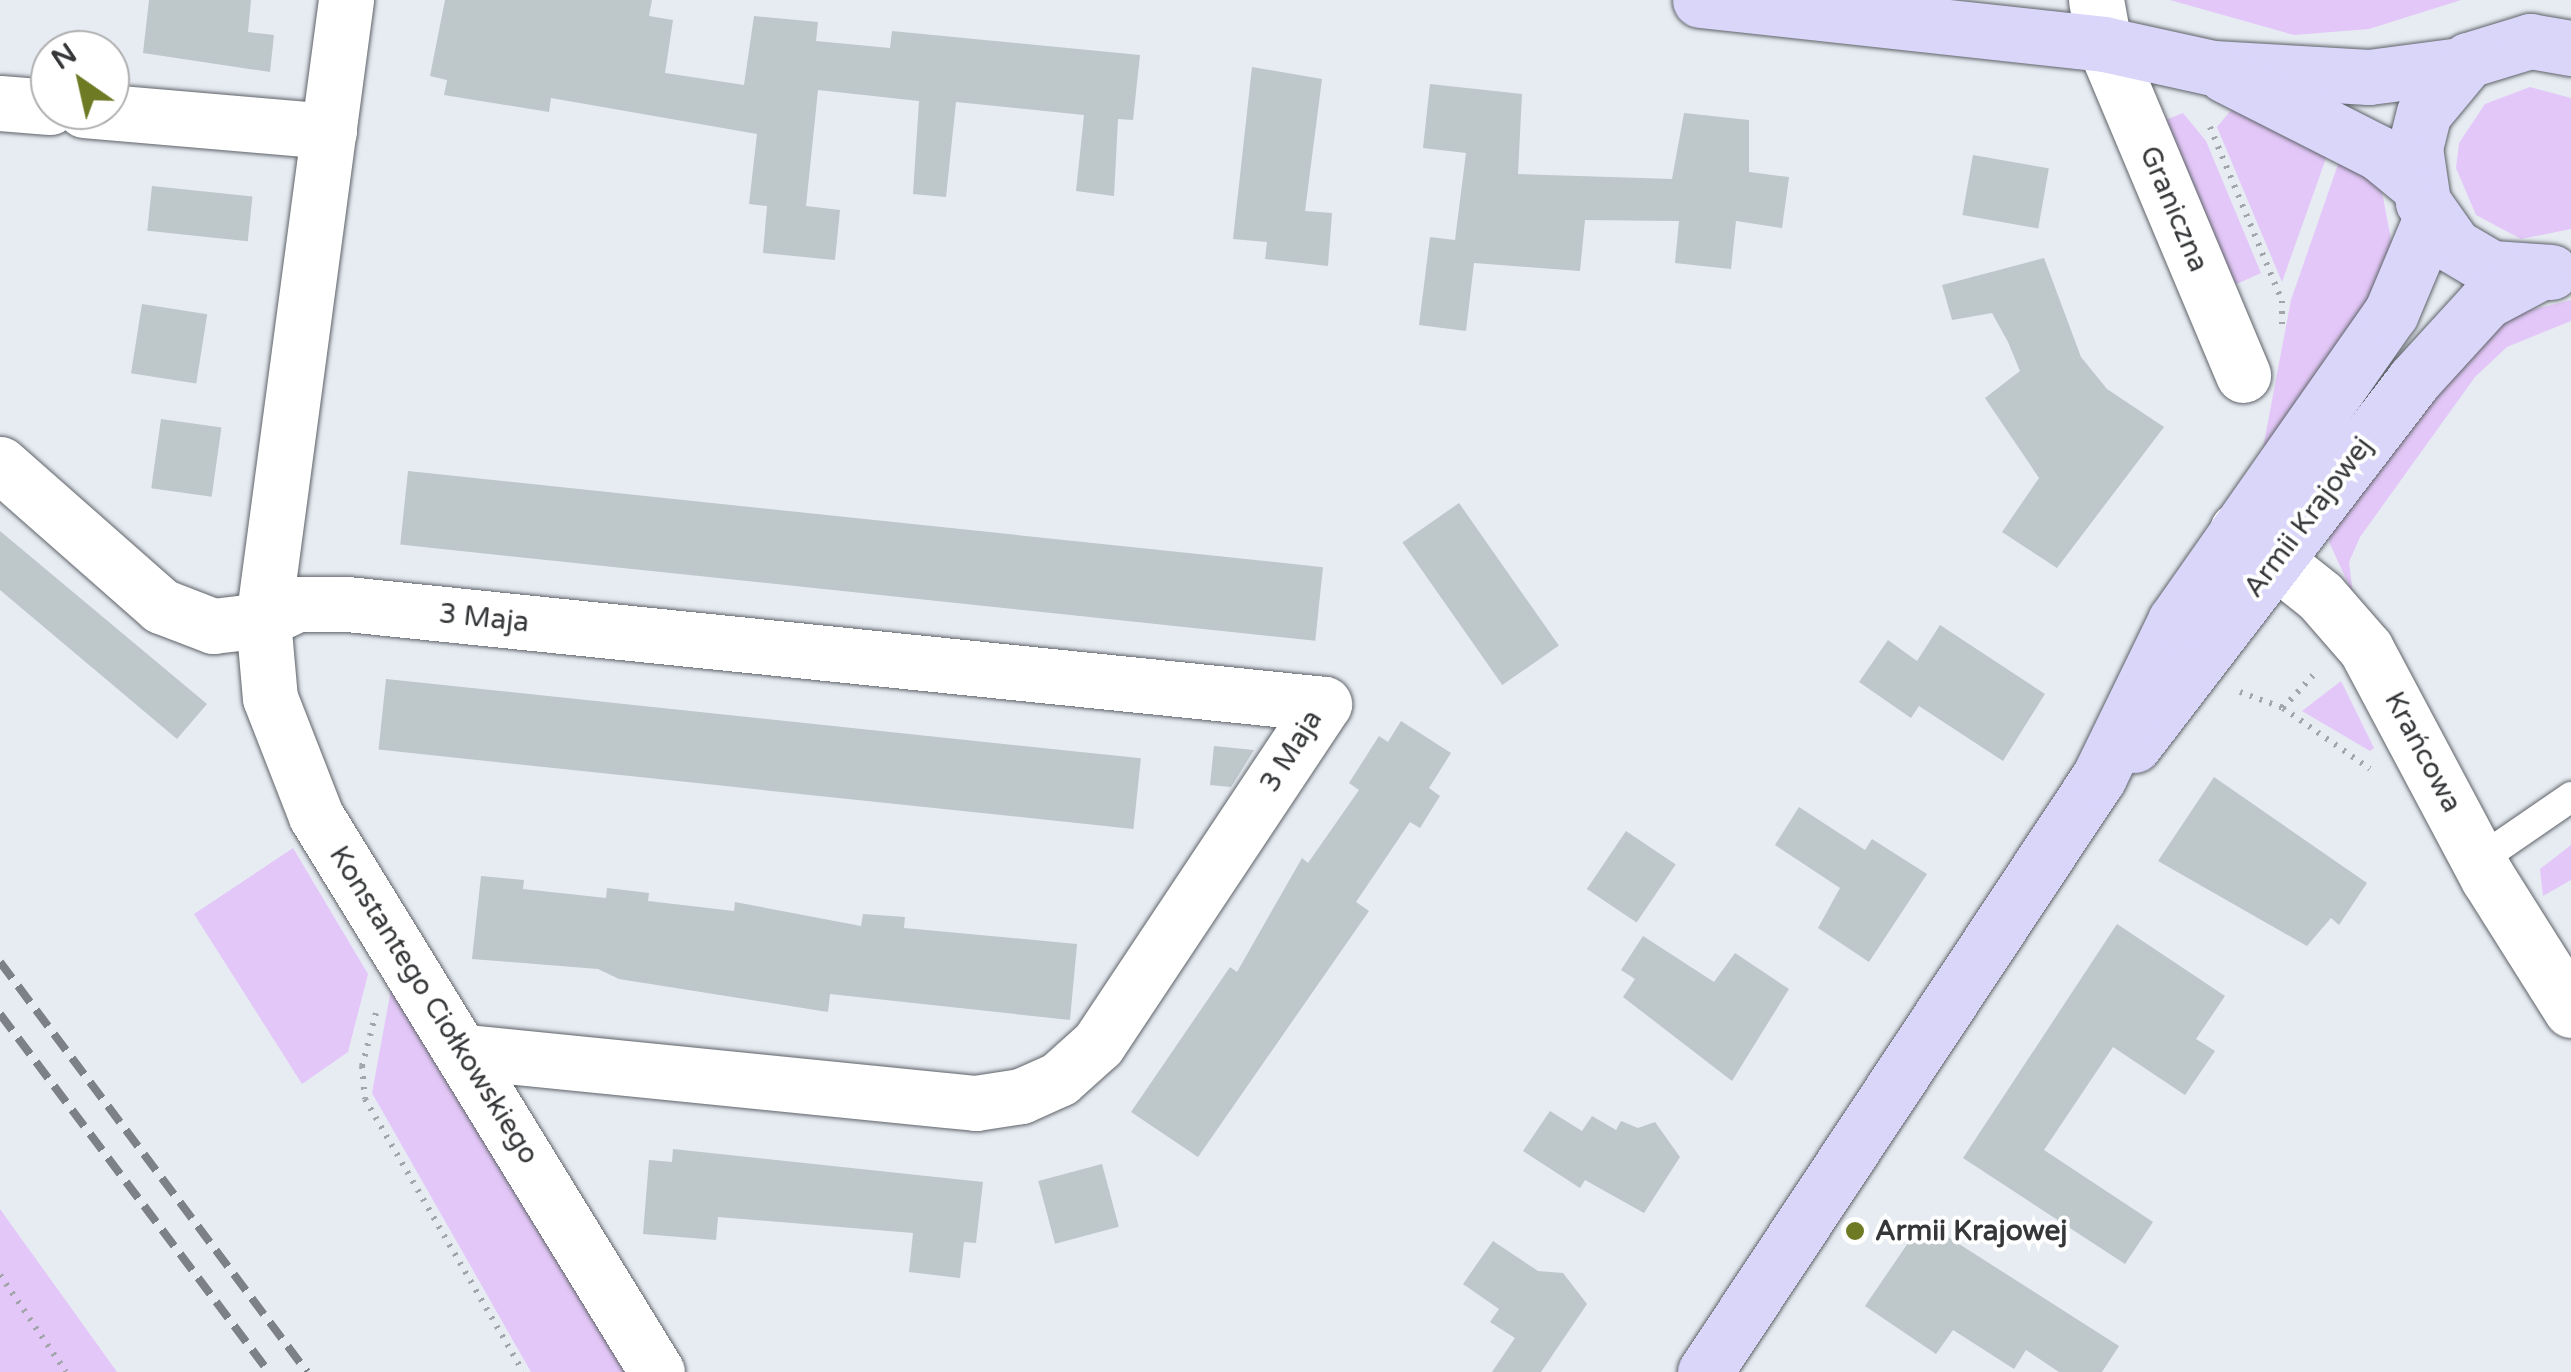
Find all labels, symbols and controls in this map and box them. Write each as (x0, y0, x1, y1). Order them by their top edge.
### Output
north arrow (30, 30, 130, 130)
text: N (46, 36, 83, 77)
street label: Graniczna (2132, 141, 2216, 277)
street label: Armii Krajowej (2237, 430, 2379, 604)
street label: 3 Maja (437, 597, 531, 639)
street label: Krańcowa (2377, 686, 2469, 818)
street label: 3 Maja (1253, 704, 1329, 798)
street label: Konstantego Ciołkowskiego (322, 840, 546, 1170)
place label: Armii Krajowej (1875, 1214, 2067, 1248)
marker: Armii Krajowej (1844, 1220, 1866, 1242)

